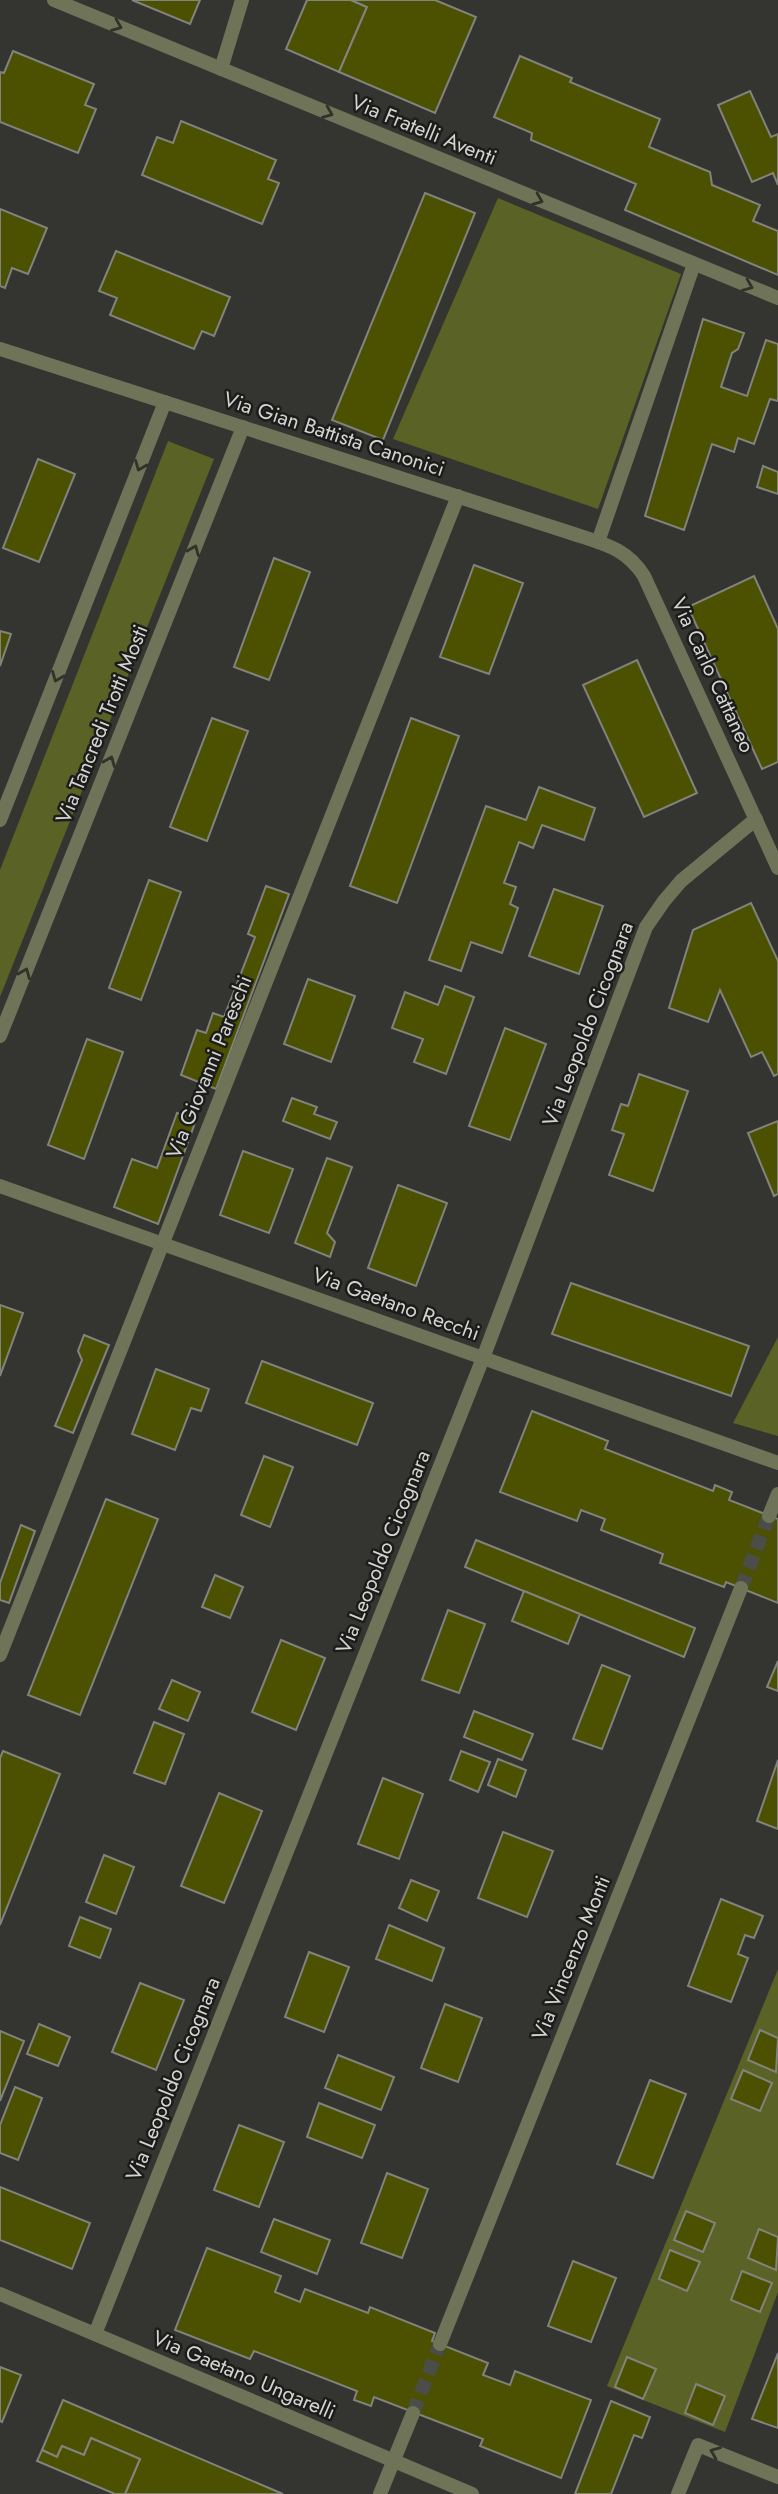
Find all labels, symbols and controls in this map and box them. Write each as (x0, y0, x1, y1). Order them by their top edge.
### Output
one-way arrow (110, 18, 123, 32)
street label: Via Fratelli Aventi (347, 87, 501, 173)
one-way arrow (321, 104, 333, 118)
one-way arrow (531, 191, 543, 205)
one-way arrow (742, 278, 754, 292)
street label: Via Gian Battista Canonici (219, 384, 449, 484)
one-way arrow (135, 459, 149, 471)
one-way arrow (185, 545, 199, 557)
street label: Via Carlo Cattaneo (664, 593, 762, 757)
street label: Via Tancredi Trotti Mosti (48, 620, 156, 828)
one-way arrow (51, 671, 65, 683)
one-way arrow (101, 756, 115, 768)
street label: Via Leopoldo Cicognara (535, 917, 641, 1131)
one-way arrow (17, 967, 31, 979)
street label: Via Giovanni Pareschi (158, 971, 260, 1163)
street label: Via Gaetano Recchi (308, 1260, 484, 1348)
street label: Via Leopoldo Cicognara (328, 1446, 438, 1658)
street label: Via Vincenzo Monti (524, 1871, 618, 2045)
street label: Via Leopoldo Cicognara (118, 1973, 228, 2185)
street label: Via Gaetano Ungarelli (148, 2323, 340, 2427)
one-way arrow (709, 2446, 721, 2460)

